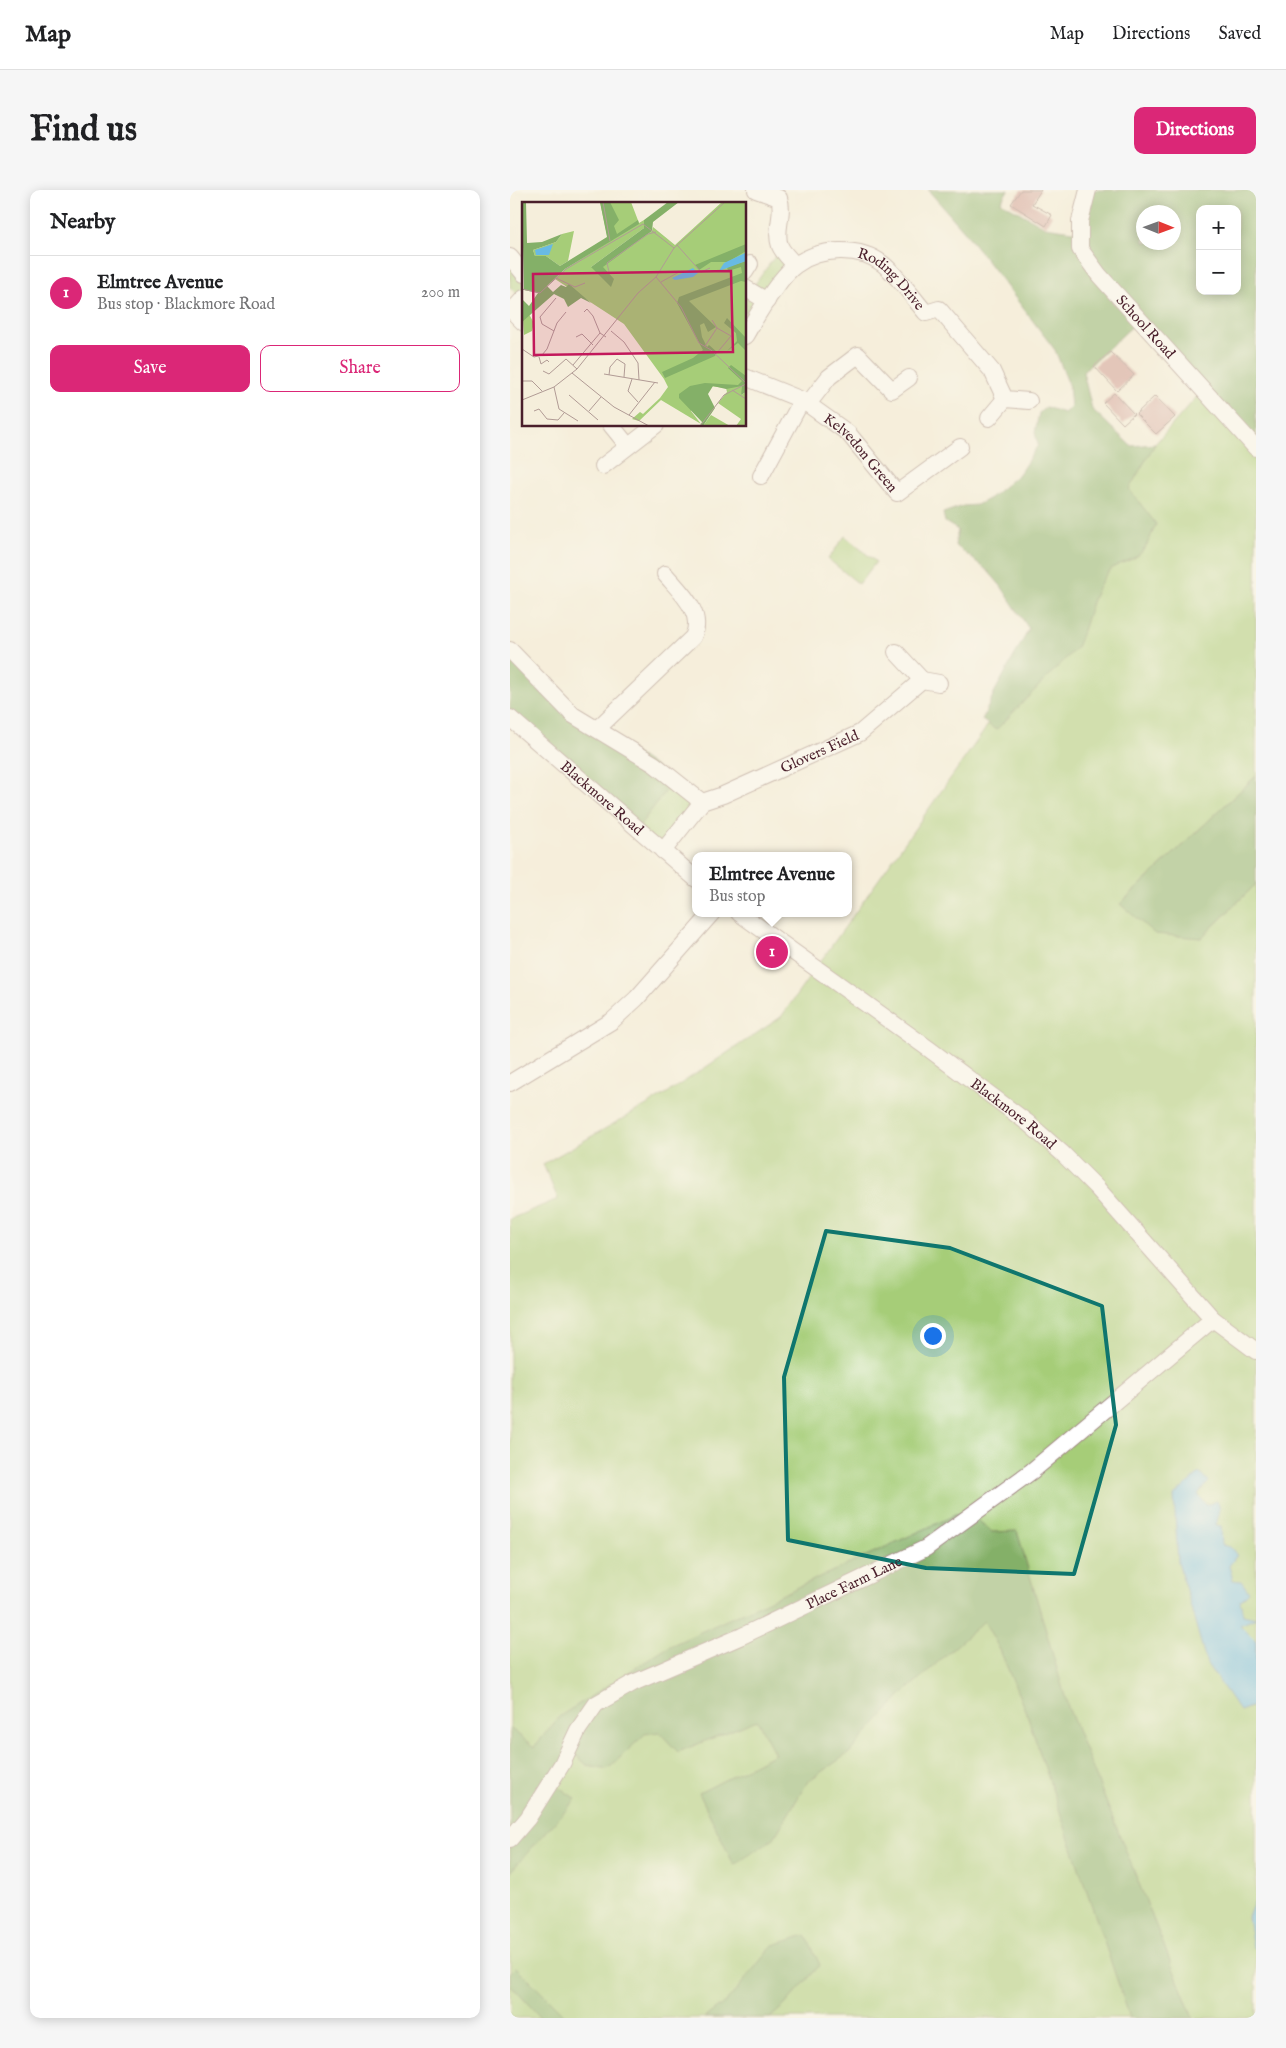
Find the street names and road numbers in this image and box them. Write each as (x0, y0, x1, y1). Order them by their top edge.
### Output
street label: Roding Drive (856, 243, 929, 314)
street label: School Road (1112, 291, 1180, 363)
street label: Kelvedon Green (820, 409, 902, 496)
street label: Glovers Field (777, 725, 863, 777)
street label: Blackmore Road (557, 757, 649, 840)
street label: Blackmore Road (967, 1074, 1061, 1154)
street label: Place Farm Lane (803, 1551, 905, 1613)

